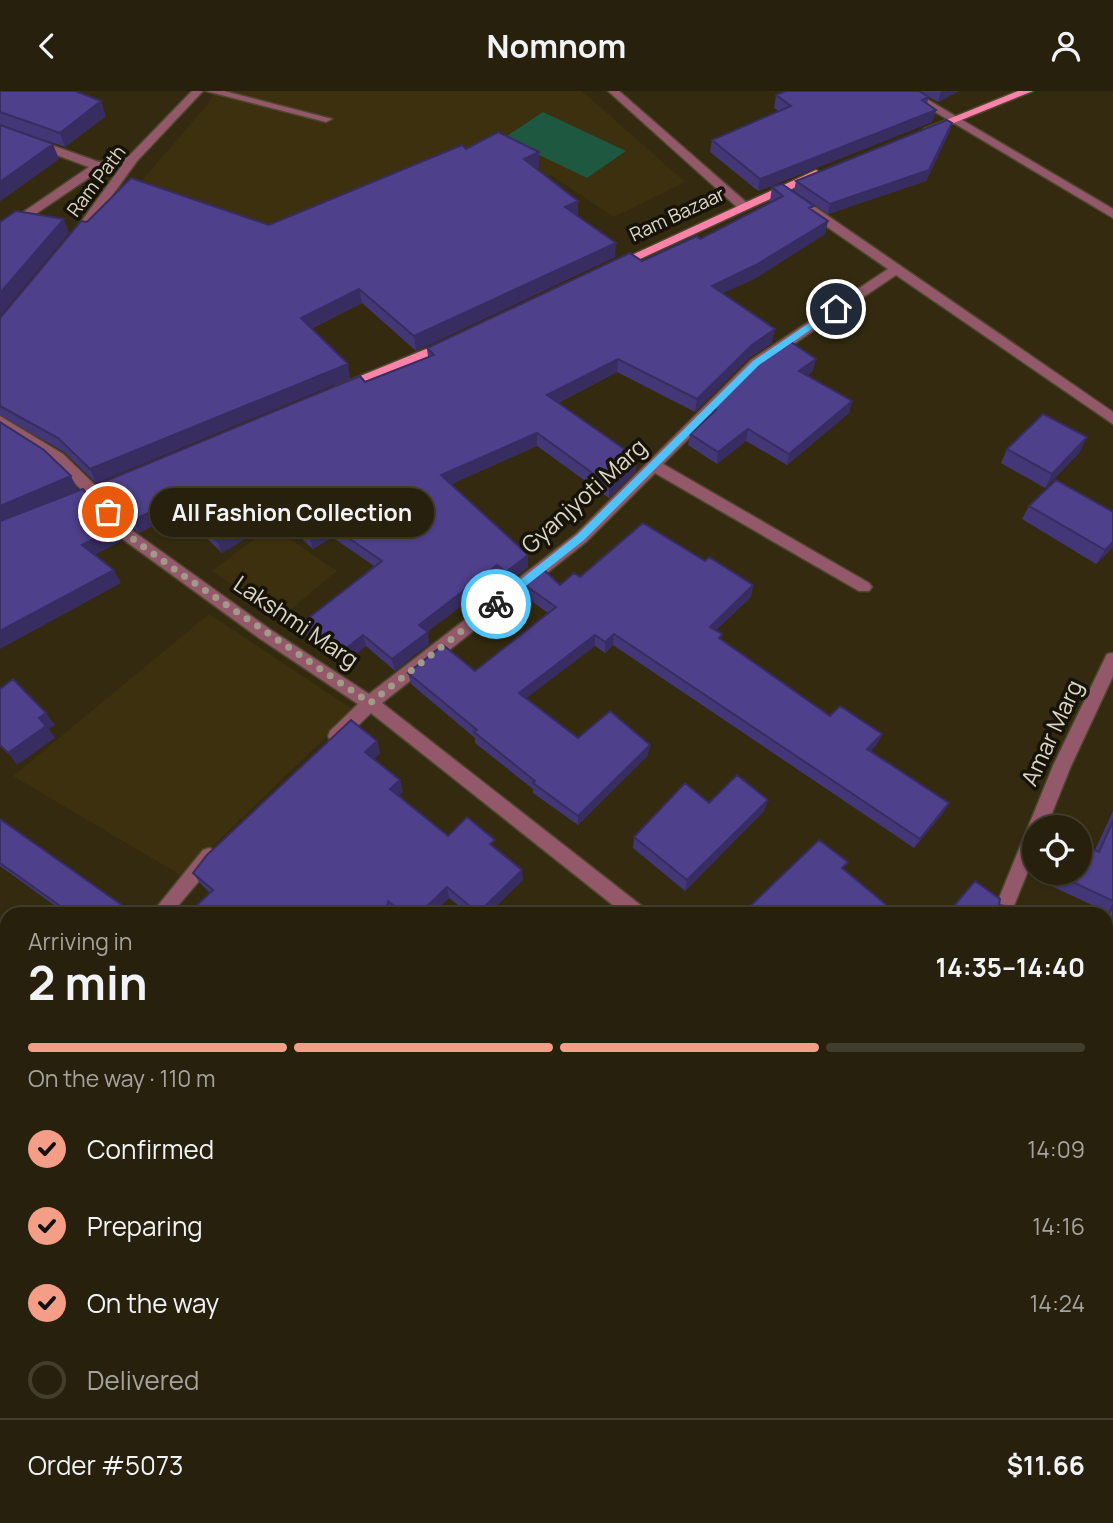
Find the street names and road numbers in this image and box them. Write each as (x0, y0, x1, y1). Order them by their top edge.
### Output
street label: Ram Path (61, 140, 131, 222)
street label: Ram Bazaar (625, 181, 729, 247)
street label: Gyanjyoti Marg (514, 430, 653, 560)
street label: Lakshmi Marg (228, 568, 365, 675)
street label: Amar Marg (1013, 674, 1090, 791)

